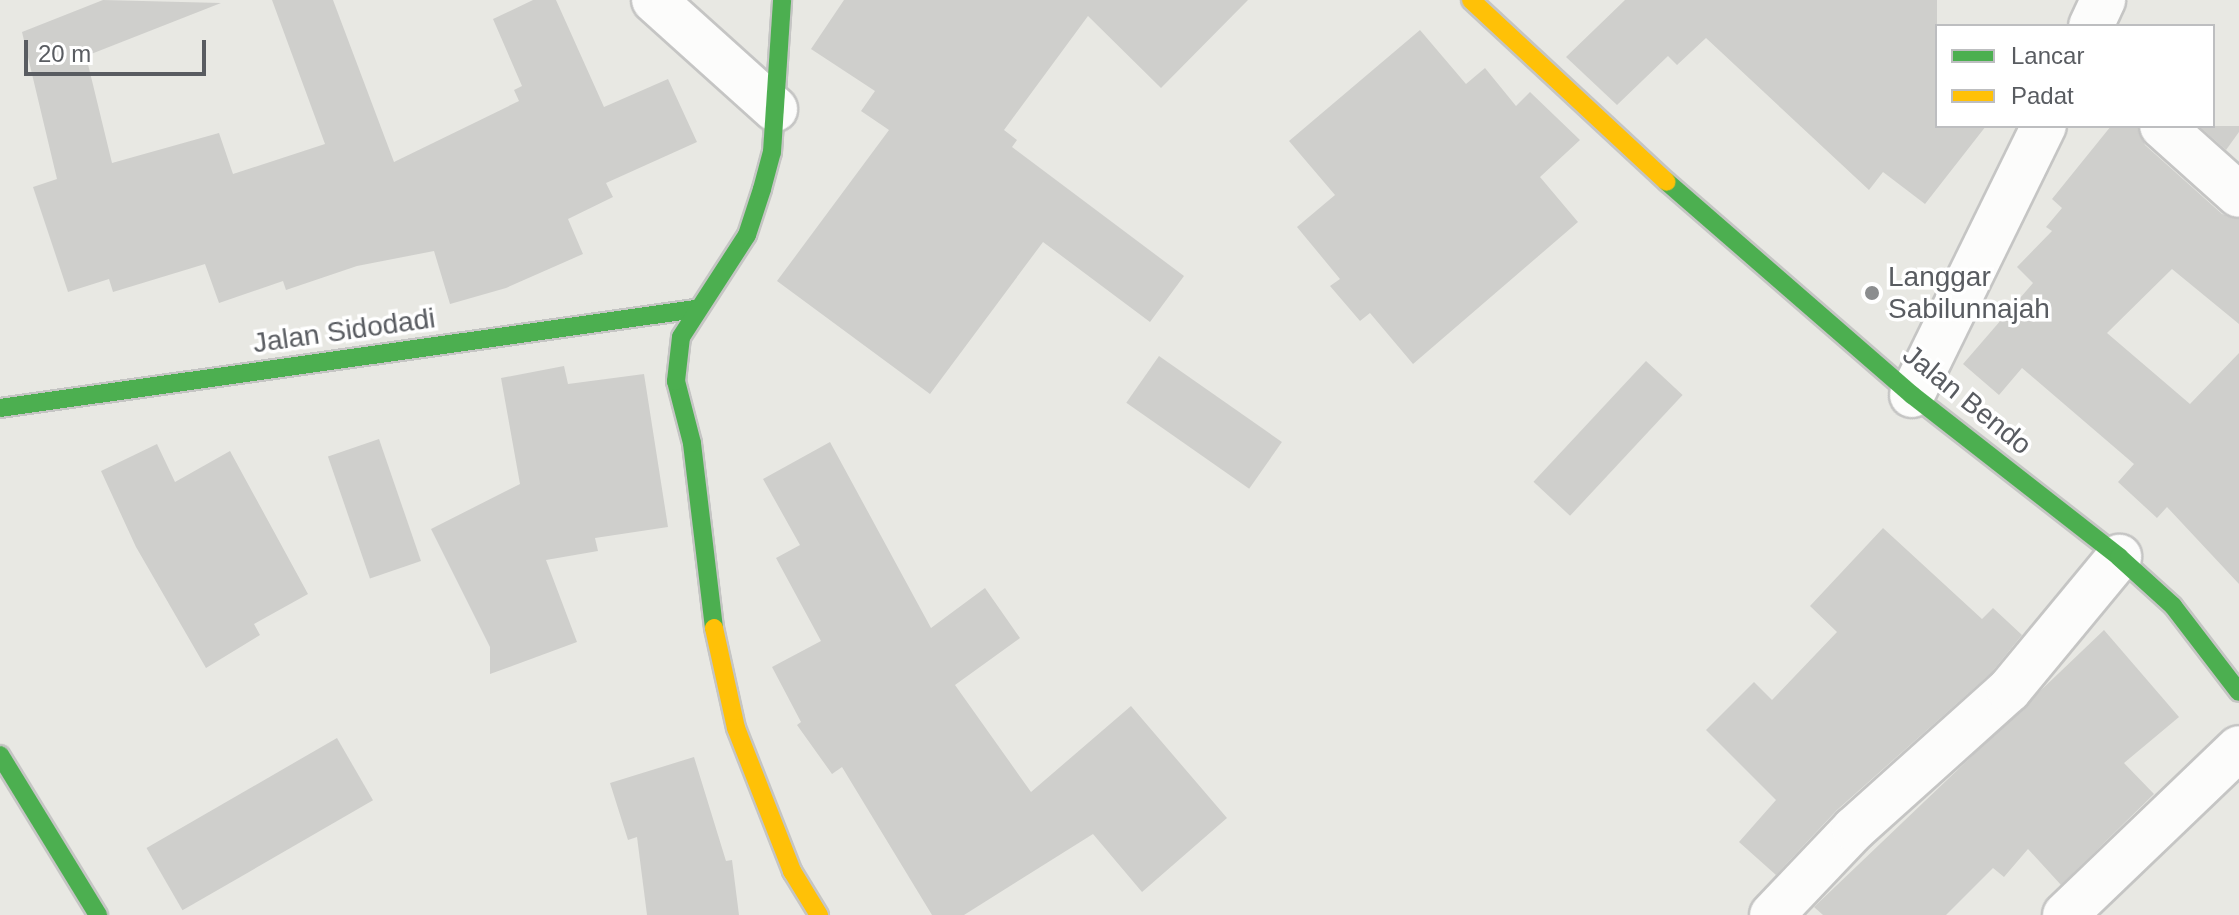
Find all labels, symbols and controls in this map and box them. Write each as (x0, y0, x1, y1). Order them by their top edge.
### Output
scale bar (28, 24, 210, 74)
legend (1935, 24, 2215, 128)
text: 20 m (38, 40, 91, 67)
text: Lancar (2011, 42, 2084, 69)
text: Padat (2011, 82, 2074, 109)
place label: Langgar Sabilunnajah (1888, 260, 2050, 326)
marker: Langgar Sabilunnajah (1863, 284, 1881, 302)
street label: Jalan Sidodadi (251, 302, 437, 360)
street label: Jalan Bendo (1896, 338, 2038, 462)

